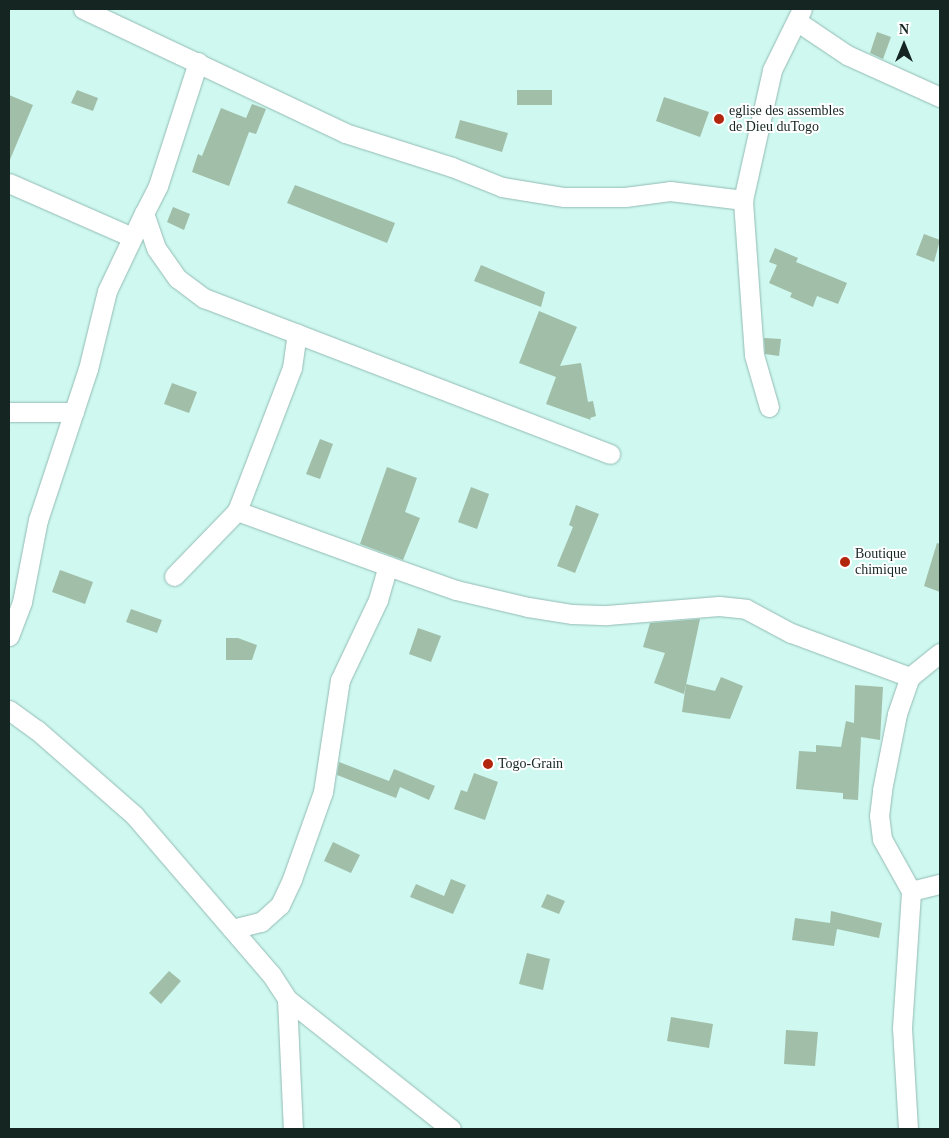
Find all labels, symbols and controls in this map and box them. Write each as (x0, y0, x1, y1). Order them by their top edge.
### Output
north arrow (879, 20, 929, 70)
text: N (899, 22, 909, 37)
place label: eglise des assembles de Dieu duTogo (729, 103, 844, 136)
marker: eglise des assembles de Dieu duTogo (713, 113, 725, 125)
place label: Boutique chimique (855, 546, 907, 578)
marker: Boutique chimique (839, 556, 851, 568)
place label: Togo-Grain (498, 756, 563, 772)
marker: Togo-Grain (482, 758, 494, 770)

